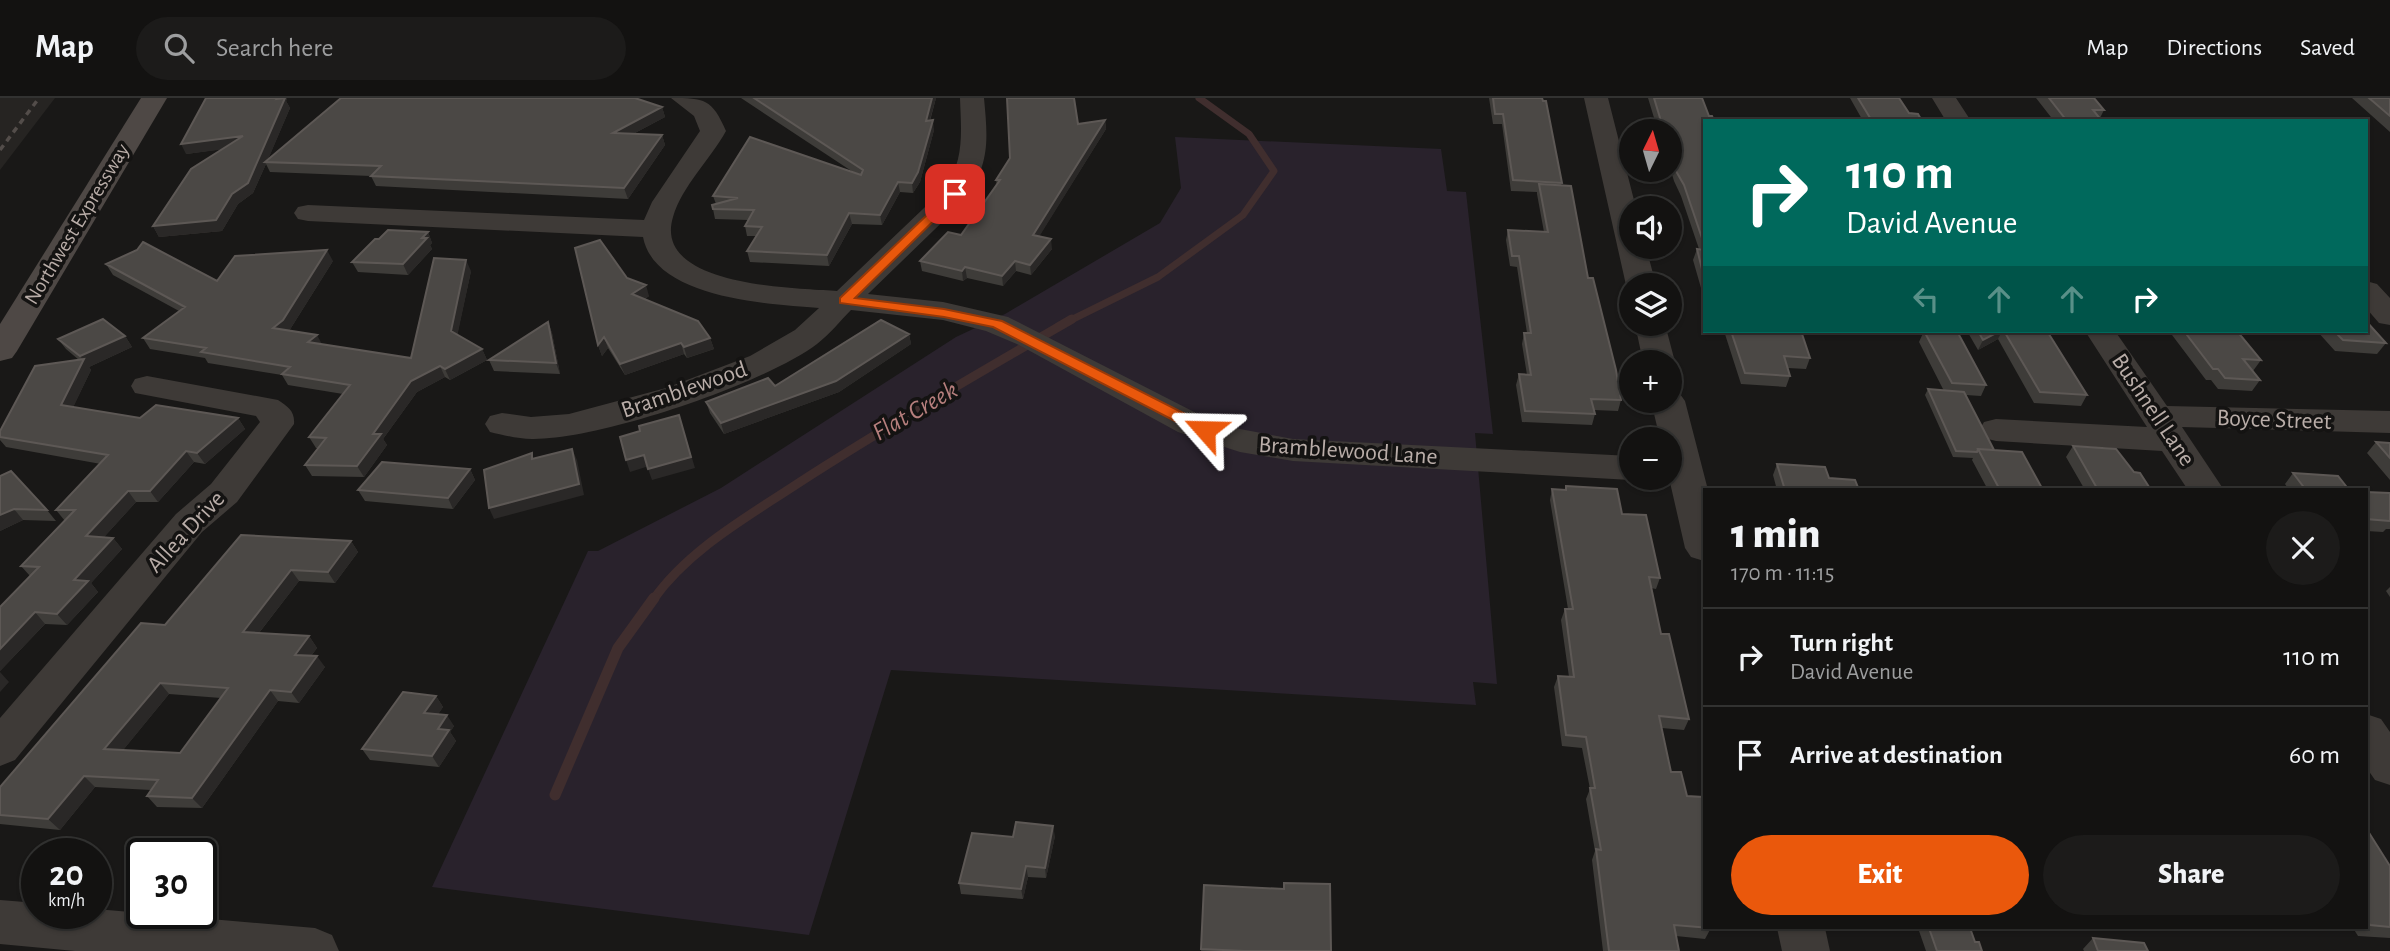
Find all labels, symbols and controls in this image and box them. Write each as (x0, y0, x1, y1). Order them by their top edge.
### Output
search box (136, 17, 626, 80)
icon: search (160, 29, 198, 67)
text: Map (35, 31, 94, 64)
text: Search here (216, 35, 334, 61)
text: Map (2086, 36, 2128, 60)
text: Directions (2166, 36, 2262, 60)
text: Saved (2300, 36, 2355, 60)
north arrow (1619, 119, 1682, 182)
map controls (1619, 119, 1682, 490)
street label: Northwest Expressway (21, 140, 133, 308)
icon: right (1731, 147, 1822, 238)
text: 110 m (1846, 149, 1954, 198)
pin (925, 164, 985, 224)
icon: arrive (936, 175, 974, 213)
button: sound (1619, 196, 1682, 259)
text: David Avenue (1846, 207, 2017, 239)
button: layers (1619, 273, 1682, 336)
icon: left (1907, 280, 1945, 318)
icon: ahead (1980, 280, 2018, 318)
icon: ahead (2053, 280, 2091, 318)
icon: right (2126, 280, 2164, 318)
street label: Bushnell Lane (2107, 349, 2199, 471)
button: + (1619, 350, 1682, 413)
street label: Bramblewood (618, 357, 750, 423)
water label: Flat Creek (868, 376, 962, 446)
position arrow (1168, 393, 1242, 467)
street label: Boyce Street (2216, 406, 2332, 434)
button: − (1619, 427, 1682, 490)
street label: Bramblewood Lane (1258, 433, 1438, 469)
street label: Allea Drive (143, 487, 229, 577)
button: close (2266, 511, 2340, 585)
text: 1 min (1731, 513, 1820, 555)
text: 170 m · 11:15 (1731, 562, 1834, 585)
text: Turn right (1790, 630, 1893, 656)
icon: right (1731, 638, 1769, 676)
text: 110 m (2283, 644, 2340, 670)
text: David Avenue (1790, 661, 1913, 684)
icon: arrive (1731, 736, 1769, 774)
text: Arrive at destination (1790, 742, 2003, 768)
text: 60 m (2289, 742, 2340, 768)
button: Exit (1731, 835, 2029, 915)
button: Share (2043, 835, 2340, 915)
speed limit sign: 30 (126, 838, 217, 929)
text: 20 (49, 857, 84, 892)
text: km/h (48, 892, 85, 910)

